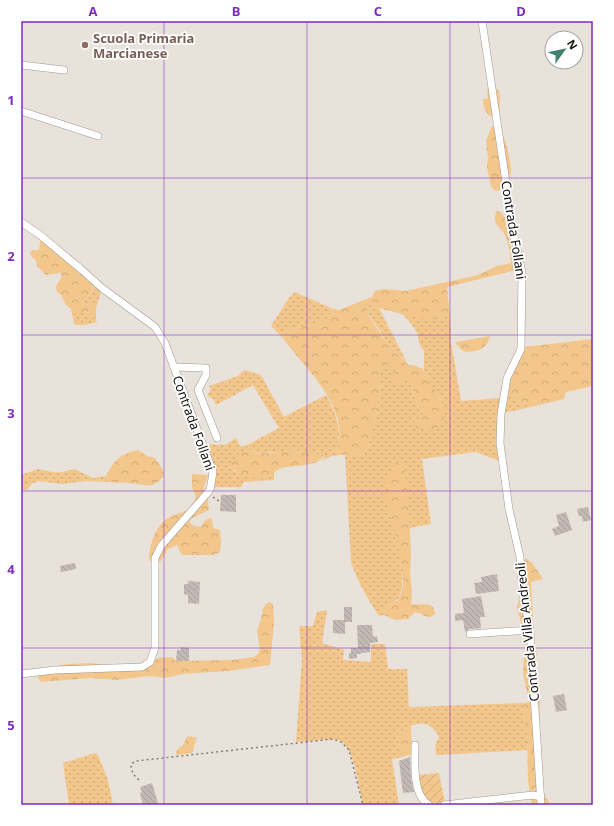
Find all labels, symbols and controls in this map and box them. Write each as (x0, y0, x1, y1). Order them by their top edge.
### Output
text: A (89, 2, 98, 20)
text: B (232, 2, 240, 20)
text: C (374, 2, 382, 20)
text: D (516, 2, 526, 20)
place label: Scuola Primaria Marcianese (93, 29, 194, 62)
north arrow (544, 30, 584, 70)
text: N (564, 36, 582, 52)
marker: Scuola Primaria Marcianese (80, 40, 90, 50)
text: 1 (7, 91, 15, 109)
street label: Contrada Follani (497, 179, 531, 281)
text: 2 (7, 247, 15, 265)
street label: Contrada Follani (168, 373, 220, 473)
text: 3 (7, 404, 15, 422)
text: 4 (7, 560, 15, 578)
street label: Contrada Villa Andreoli (511, 562, 543, 702)
text: 5 (7, 716, 15, 734)

